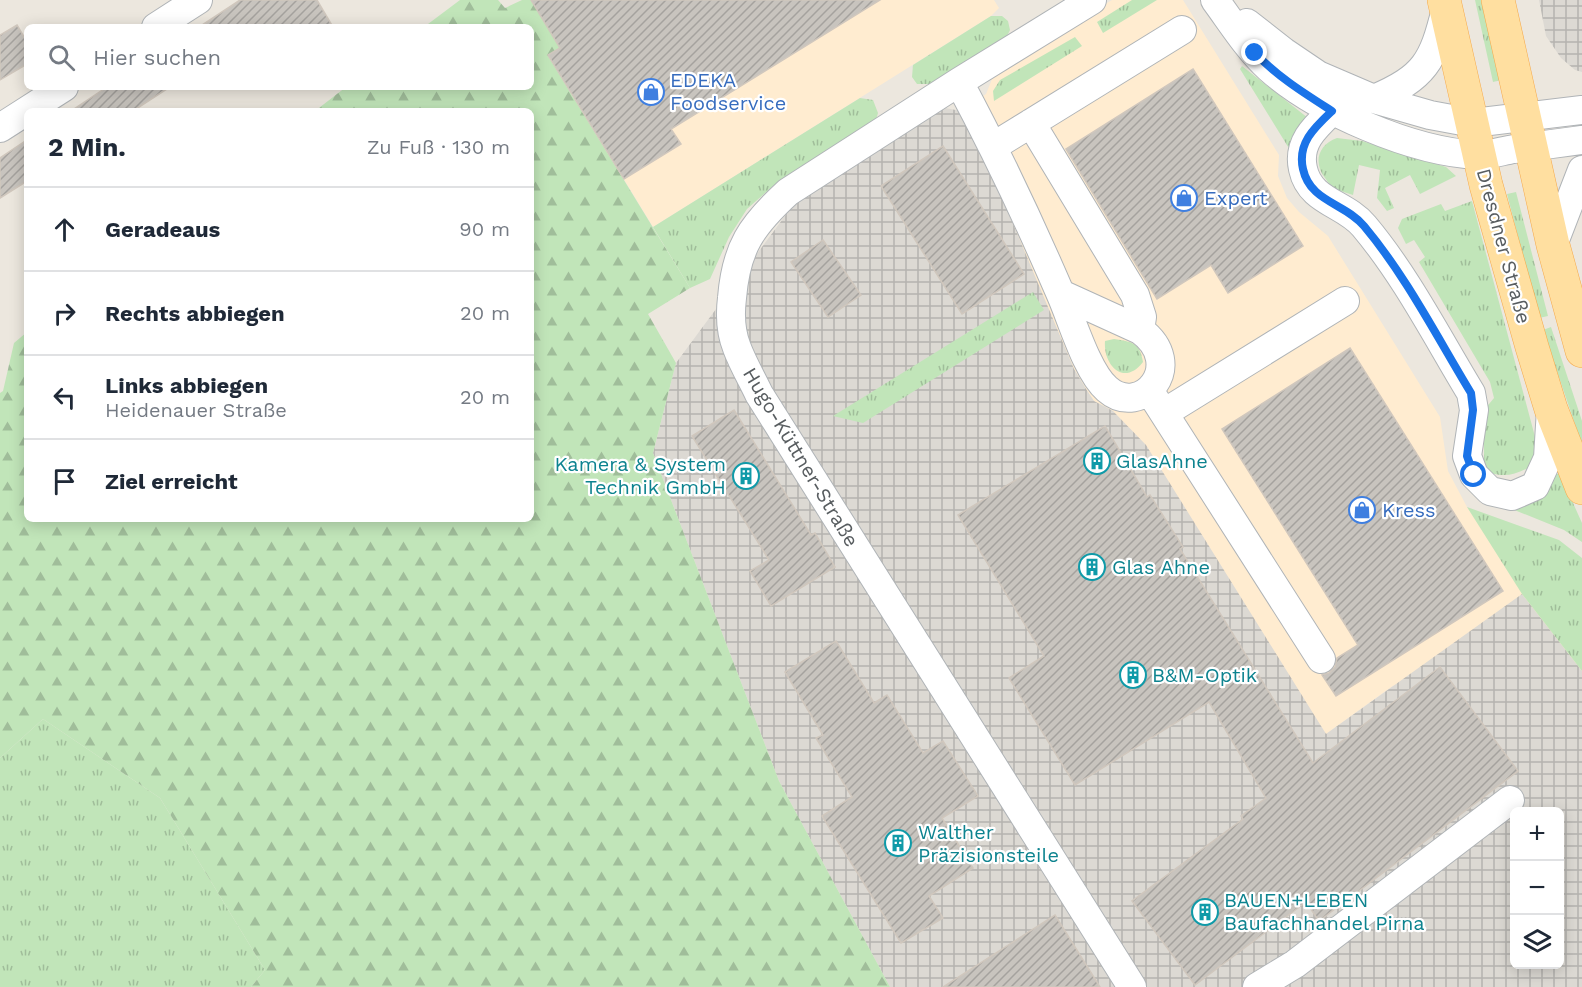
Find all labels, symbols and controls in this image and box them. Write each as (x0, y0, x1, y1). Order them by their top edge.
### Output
search box (24, 24, 534, 90)
route end (1241, 39, 1267, 65)
icon: search (45, 41, 78, 74)
text: Hier suchen (93, 45, 221, 70)
place label: EDEKA Foodservice (670, 68, 786, 115)
shop icon: EDEKA Foodservice (636, 77, 666, 107)
text: 2 Min. (48, 132, 126, 162)
text: Zu Fuß · 130 m (367, 135, 510, 159)
street label: Dresdner Straße (1472, 166, 1536, 326)
shop icon: Expert (1169, 183, 1199, 213)
place label: Expert (1204, 186, 1268, 210)
icon: ahead (48, 213, 81, 246)
text: Geradeaus (105, 217, 220, 242)
text: 90 m (459, 217, 510, 241)
icon: right (48, 297, 81, 330)
text: Rechts abbiegen (105, 301, 285, 326)
text: 20 m (460, 301, 510, 325)
street label: Hugo-Küttner-Straße (738, 363, 864, 551)
text: Links abbiegen (105, 373, 268, 398)
icon: left (48, 381, 81, 414)
text: 20 m (460, 385, 510, 409)
text: Heidenauer Straße (105, 398, 287, 422)
building icon: GlasAhne (1082, 446, 1112, 476)
place label: GlasAhne (1116, 449, 1208, 473)
place label: Kamera & System Technik GmbH (555, 452, 726, 499)
building icon: Kamera & System Technik GmbH (731, 461, 761, 491)
route start (1460, 461, 1486, 487)
icon: arrive (48, 465, 81, 498)
text: Ziel erreicht (105, 469, 238, 494)
shop icon: Kress (1347, 495, 1377, 525)
place label: Kress (1382, 498, 1436, 522)
building icon: Glas Ahne (1077, 552, 1107, 582)
place label: Glas Ahne (1112, 555, 1210, 579)
building icon: B&M-Optik (1118, 660, 1148, 690)
place label: B&M-Optik (1152, 663, 1257, 687)
map controls (1510, 807, 1564, 969)
button: + (1510, 807, 1564, 861)
place label: Walther Präzisionsteile (918, 820, 1059, 867)
building icon: Walther Präzisionsteile (883, 828, 913, 858)
button: − (1510, 861, 1564, 915)
place label: BAUEN+LEBEN Baufachhandel Pirna (1224, 888, 1425, 935)
building icon: BAUEN+LEBEN Baufachhandel Pirna (1190, 897, 1220, 927)
button: layers (1510, 915, 1564, 969)

